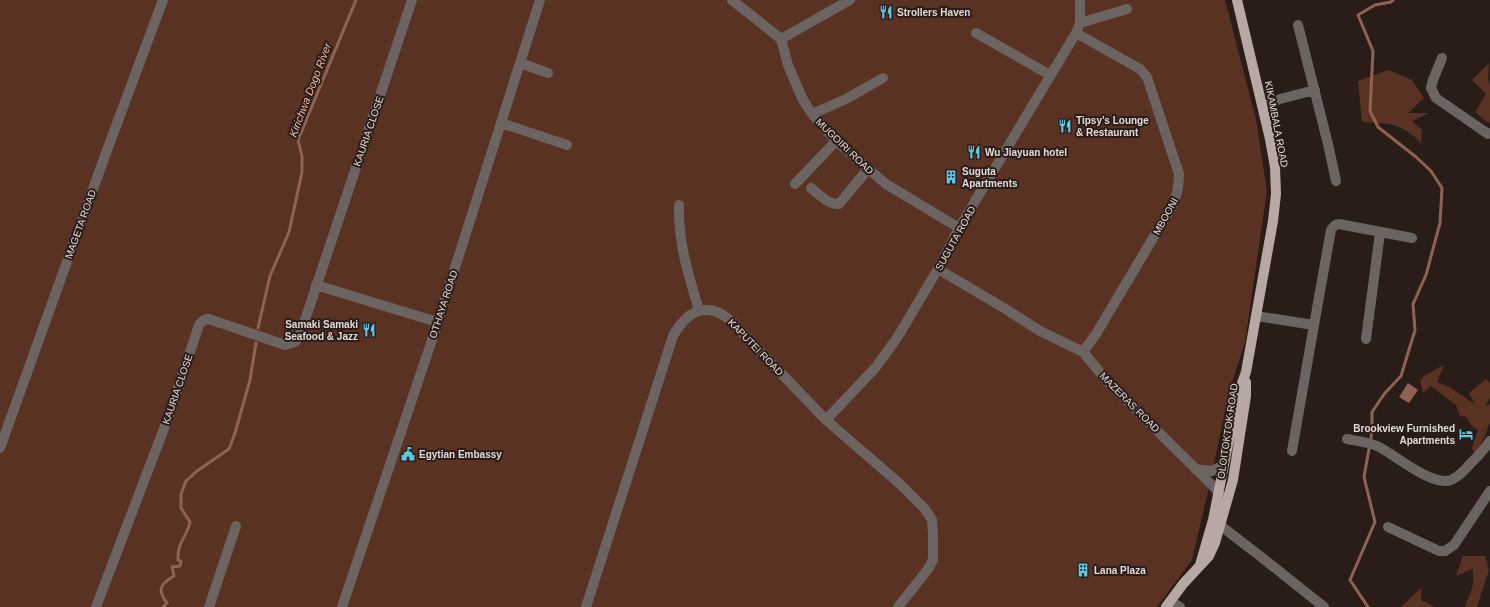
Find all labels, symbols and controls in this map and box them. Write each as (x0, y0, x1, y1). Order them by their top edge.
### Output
restaurant icon: Strollers Haven (878, 4, 894, 20)
place label: Strollers Haven (897, 7, 970, 18)
water label: Kirichwa Dogo River (287, 40, 334, 139)
street label: KIKAMBALA ROAD (1263, 80, 1290, 168)
street label: KAURIA CLOSE (351, 94, 386, 168)
place label: Tipsy’s Lounge & Restaurant (1076, 115, 1149, 138)
street label: MUGOIRI ROAD (814, 116, 876, 177)
restaurant icon: Tipsy’s Lounge & Restaurant (1057, 118, 1073, 134)
restaurant icon: Wu Jiayuan hotel (966, 144, 982, 160)
place label: Wu Jiayuan hotel (985, 147, 1067, 158)
place label: Suguta Apartments (962, 166, 1018, 189)
building icon: Suguta Apartments (943, 169, 959, 185)
street label: MAGETA ROAD (63, 188, 98, 260)
street label: MBOONI (1151, 196, 1180, 237)
street label: SUGUTA ROAD (933, 204, 978, 272)
street label: OTHAYA ROAD (427, 269, 460, 340)
street label: KAPUTEI ROAD (726, 317, 785, 378)
place label: Samaki Samaki Seafood & Jazz (285, 319, 358, 342)
restaurant icon: Samaki Samaki Seafood & Jazz (361, 322, 377, 338)
street label: KAURIA CLOSE (160, 352, 195, 426)
street label: MAZERAS ROAD (1097, 370, 1162, 435)
street label: OLOITOKTOK ROAD (1215, 383, 1240, 480)
place label: Brookview Furnished Apartments (1353, 423, 1455, 446)
hotel icon: Brookview Furnished Apartments (1458, 426, 1474, 442)
public building icon: Egytian Embassy (400, 446, 416, 462)
place label: Egytian Embassy (419, 449, 502, 460)
building icon: Lana Plaza (1075, 562, 1091, 578)
place label: Lana Plaza (1094, 565, 1146, 576)

